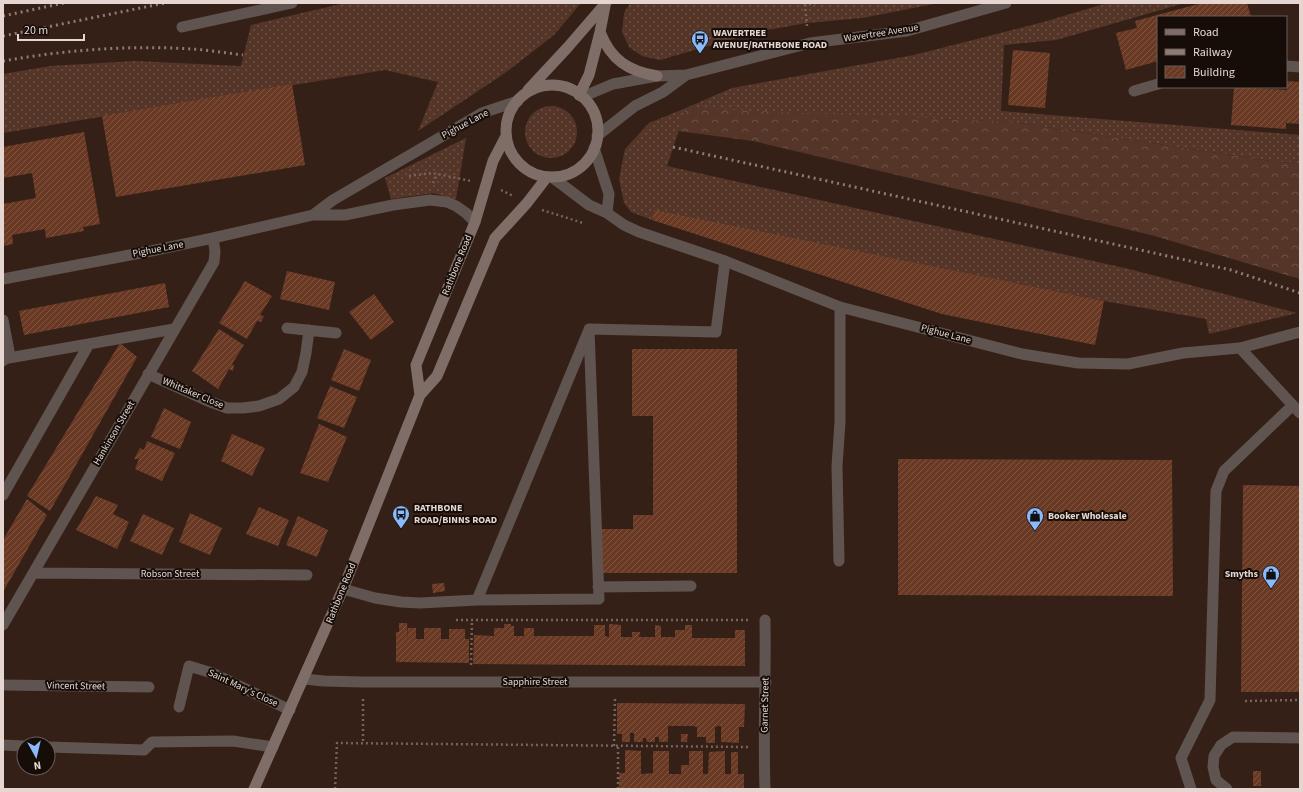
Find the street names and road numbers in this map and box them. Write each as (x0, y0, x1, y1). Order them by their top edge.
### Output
street label: Wavertree Avenue (843, 20, 919, 46)
street label: Pighue Lane (439, 106, 491, 142)
street label: Rathbone Road (438, 233, 476, 297)
street label: Pighue Lane (131, 237, 185, 261)
street label: Pighue Lane (919, 321, 973, 347)
street label: Whittaker Close (160, 374, 226, 412)
street label: Hankinson Street (90, 398, 138, 468)
street label: Rathbone Road (322, 561, 360, 625)
street label: Robson Street (141, 567, 200, 581)
street label: Saint Mary's Close (206, 666, 280, 710)
street label: Sapphire Street (503, 675, 568, 689)
street label: Garnet Street (758, 677, 772, 733)
street label: Vincent Street (47, 678, 106, 694)

